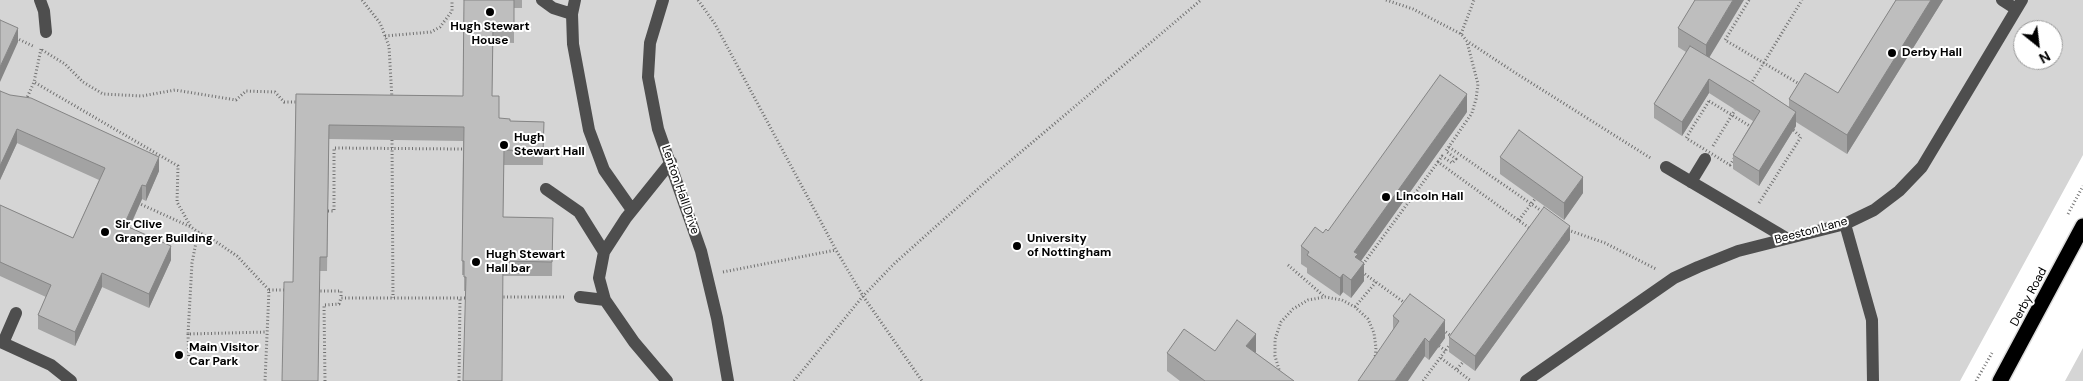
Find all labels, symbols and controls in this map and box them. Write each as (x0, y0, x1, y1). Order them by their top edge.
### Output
marker: Hugh Stewart House (484, 6, 496, 18)
place label: Hugh Stewart House (450, 20, 530, 48)
north arrow (2013, 20, 2063, 70)
place label: Derby Hall (1902, 46, 1962, 60)
marker: Derby Hall (1886, 47, 1898, 59)
text: N (2036, 47, 2054, 68)
place label: Hugh Stewart Hall (514, 131, 585, 159)
marker: Hugh Stewart Hall (498, 139, 510, 151)
street label: Lenton Hall Drive (658, 144, 702, 236)
place label: Lincoln Hall (1396, 190, 1463, 204)
marker: Lincoln Hall (1380, 191, 1392, 203)
street label: Beeston Lane (1773, 214, 1849, 248)
place label: Sir Clive Granger Building (115, 218, 213, 246)
marker: Sir Clive Granger Building (99, 226, 111, 238)
place label: University of Nottingham (1027, 232, 1111, 260)
marker: University of Nottingham (1011, 240, 1023, 252)
place label: Hugh Stewart Hall bar (486, 248, 565, 276)
marker: Hugh Stewart Hall bar (470, 256, 482, 268)
street label: Derby Road (2008, 265, 2050, 329)
place label: Main Visitor Car Park (189, 341, 259, 369)
marker: Main Visitor Car Park (173, 349, 185, 361)

